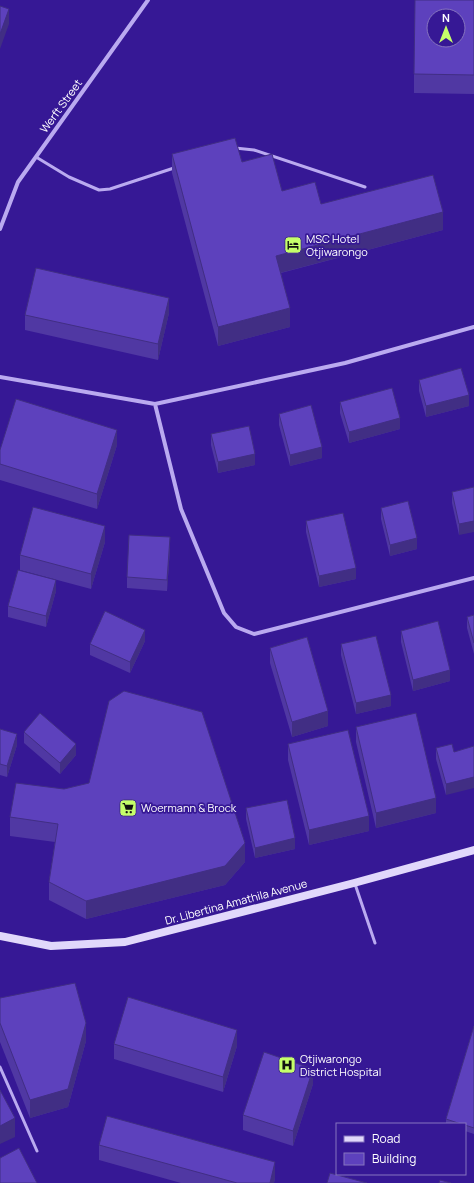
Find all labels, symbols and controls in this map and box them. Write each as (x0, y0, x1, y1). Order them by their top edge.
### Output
north arrow (426, 8, 466, 48)
text: N (442, 10, 450, 25)
street label: Werft Street (36, 76, 85, 136)
place label: MSC Hotel Otjiwarongo (306, 231, 368, 259)
hotel icon: MSC Hotel Otjiwarongo (283, 235, 303, 255)
supermarket icon: Woermann & Brock (118, 798, 138, 818)
place label: Woermann & Brock (141, 800, 237, 815)
street label: Dr. Libertina Amathila Avenue (163, 875, 309, 928)
place label: Otjiwarongo District Hospital (300, 1051, 381, 1079)
hospital icon: Otjiwarongo District Hospital (277, 1055, 297, 1075)
legend (336, 1123, 466, 1175)
text: Road (372, 1130, 400, 1147)
text: Building (372, 1150, 416, 1167)

